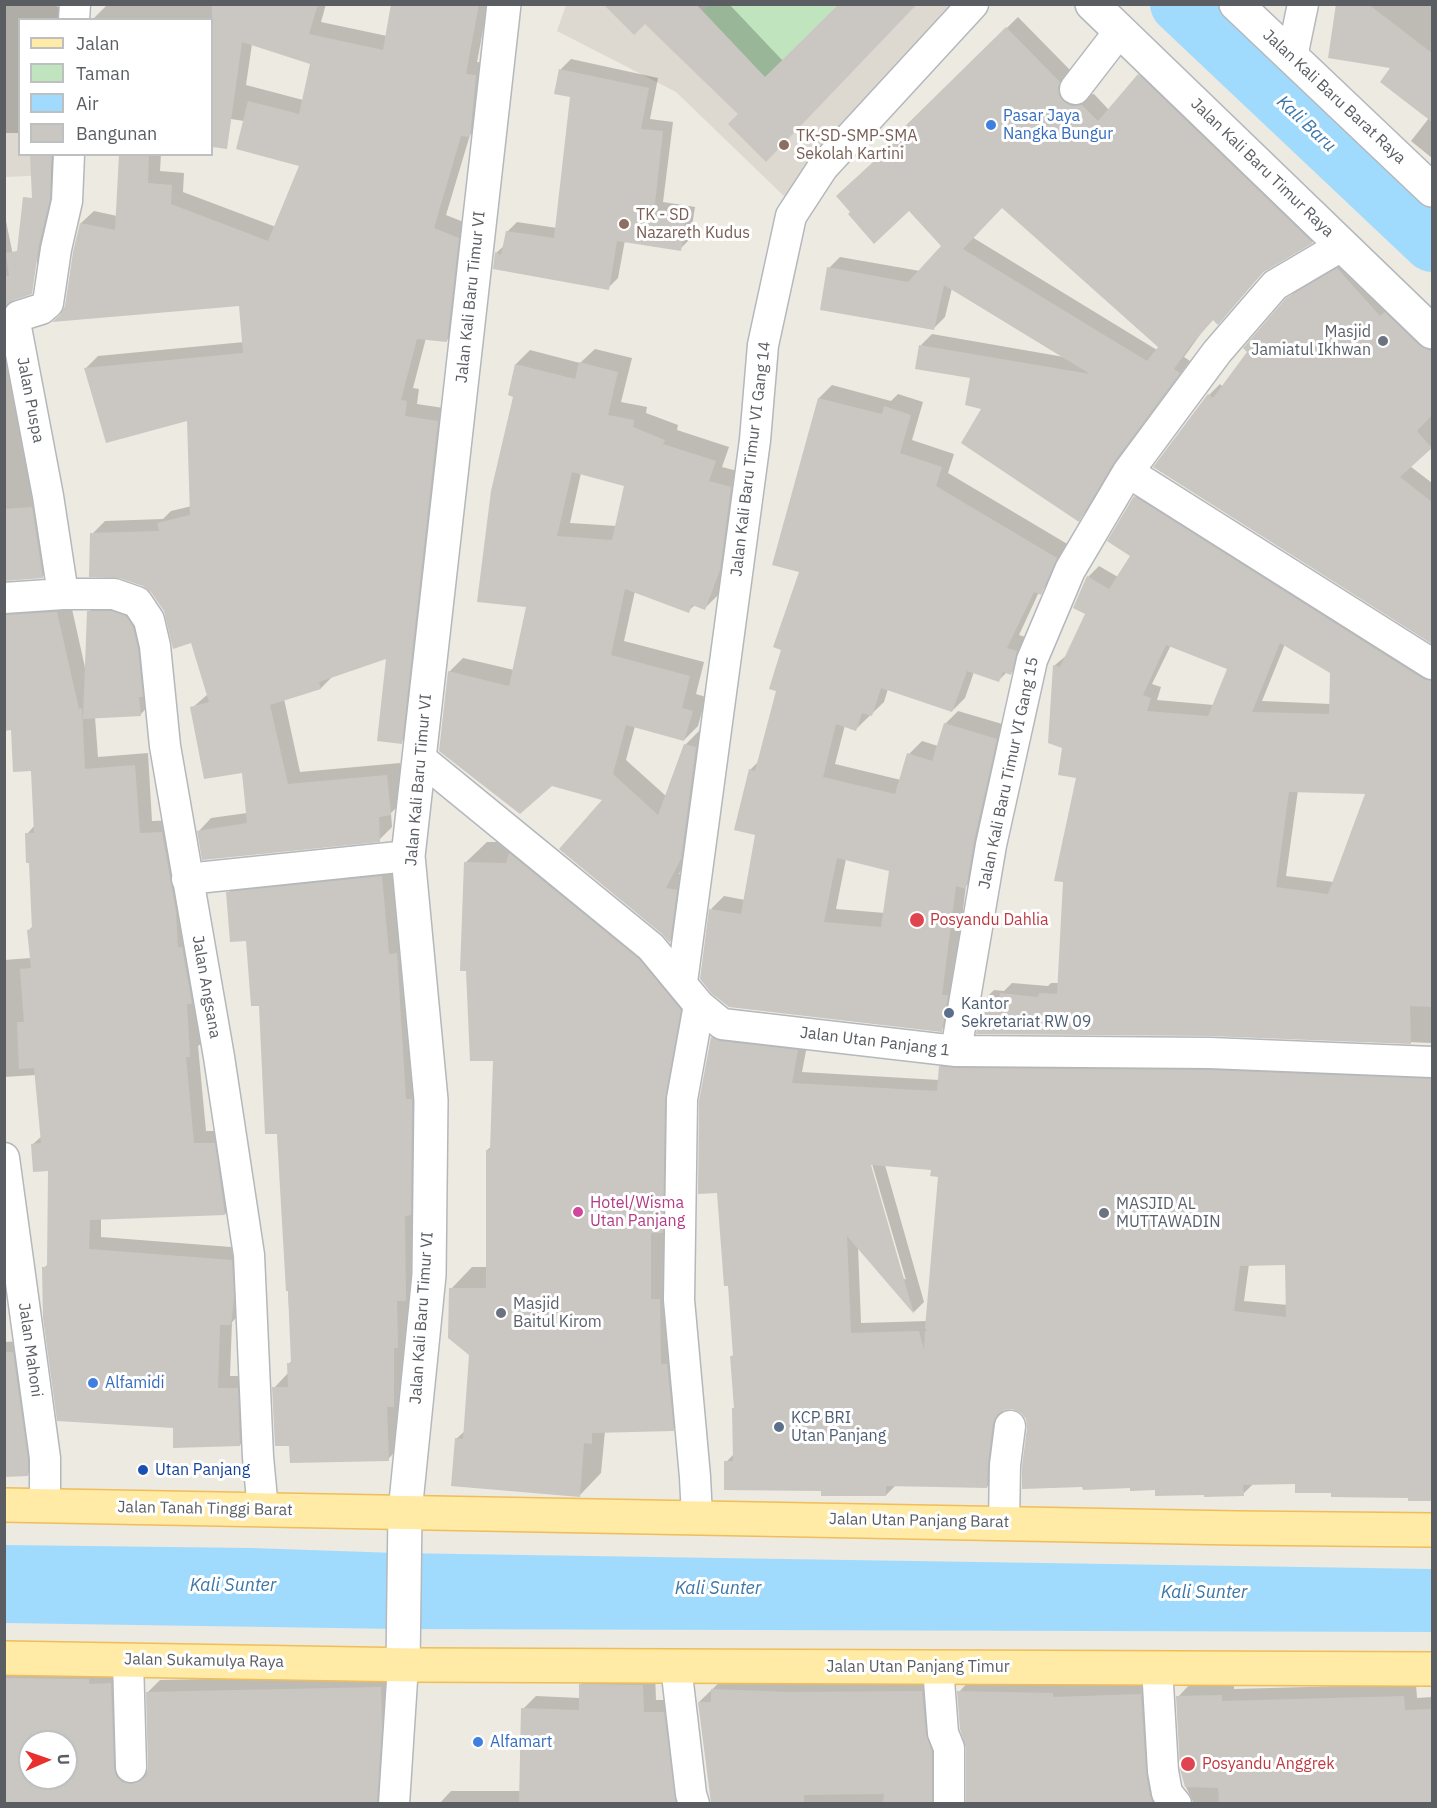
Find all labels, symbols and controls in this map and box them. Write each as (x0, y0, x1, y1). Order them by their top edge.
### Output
legend (18, 18, 213, 156)
street label: Jalan Kali Baru Barat Raya (1259, 26, 1409, 168)
text: Jalan (76, 32, 120, 55)
text: Taman (76, 62, 130, 85)
water label: Kali Baru (1272, 91, 1340, 157)
text: Air (76, 92, 99, 115)
street label: Jalan Kali Baru Timur Raya (1186, 95, 1338, 241)
place label: Pasar Jaya Nangka Bungur (1003, 106, 1113, 144)
marker: Pasar Jaya Nangka Bungur (984, 118, 998, 132)
text: Bangunan (76, 122, 157, 145)
place label: TK-SD-SMP-SMA Sekolah Kartini (796, 126, 917, 164)
marker: TK-SD-SMP-SMA Sekolah Kartini (777, 138, 791, 152)
place label: TK - SD Nazareth Kudus (636, 205, 750, 243)
street label: Jalan Kali Baru Timur VI (452, 210, 490, 384)
marker: TK - SD Nazareth Kudus (617, 217, 631, 231)
place label: Masjid Jamiatul Ikhwan (1251, 322, 1371, 360)
marker: Masjid Jamiatul Ikhwan (1376, 334, 1390, 348)
street label: Jalan Kali Baru Timur VI Gang 14 (727, 340, 775, 578)
street label: Jalan Puspa (12, 356, 48, 444)
street label: Jalan Kali Baru Timur VI Gang 15 (975, 655, 1043, 891)
street label: Jalan Kali Baru Timur VI (402, 693, 436, 867)
place label: Posyandu Dahlia (930, 910, 1049, 930)
marker: Posyandu Dahlia (908, 911, 926, 929)
street label: Jalan Angsana (187, 934, 225, 1040)
place label: Kantor Sekretariat RW 09 (961, 994, 1091, 1032)
marker: Kantor Sekretariat RW 09 (942, 1006, 956, 1020)
street label: Jalan Utan Panjang 1 (799, 1023, 951, 1061)
place label: Hotel/Wisma Utan Panjang (590, 1193, 685, 1231)
place label: MASJID AL MUTTAWADIN (1116, 1194, 1221, 1232)
marker: Hotel/Wisma Utan Panjang (571, 1205, 585, 1219)
marker: MASJID AL MUTTAWADIN (1097, 1206, 1111, 1220)
street label: Jalan Kali Baru Timur VI (406, 1231, 438, 1405)
place label: Masjid Baitul Kirom (513, 1294, 602, 1332)
street label: Jalan Mahoni (14, 1302, 46, 1398)
marker: Masjid Baitul Kirom (494, 1306, 508, 1320)
place label: Alfamidi (105, 1373, 165, 1393)
marker: Alfamidi (86, 1376, 100, 1390)
place label: KCP BRI Utan Panjang (791, 1408, 886, 1446)
marker: KCP BRI Utan Panjang (772, 1420, 786, 1434)
place label: Utan Panjang (155, 1460, 250, 1480)
marker: Utan Panjang (136, 1463, 150, 1477)
street label: Jalan Tanah Tinggi Barat (117, 1498, 293, 1520)
street label: Jalan Utan Panjang Barat (829, 1510, 1009, 1532)
water label: Kali Sunter (190, 1575, 276, 1597)
water label: Kali Sunter (675, 1578, 761, 1600)
water label: Kali Sunter (1161, 1582, 1247, 1604)
street label: Jalan Sukamulya Raya (124, 1650, 284, 1672)
street label: Jalan Utan Panjang Timur (826, 1657, 1010, 1677)
north arrow (18, 1730, 78, 1790)
place label: Alfamart (490, 1732, 552, 1752)
marker: Alfamart (471, 1735, 485, 1749)
text: U (54, 1754, 74, 1765)
place label: Posyandu Anggrek (1202, 1754, 1335, 1774)
marker: Posyandu Anggrek (1179, 1755, 1197, 1773)

